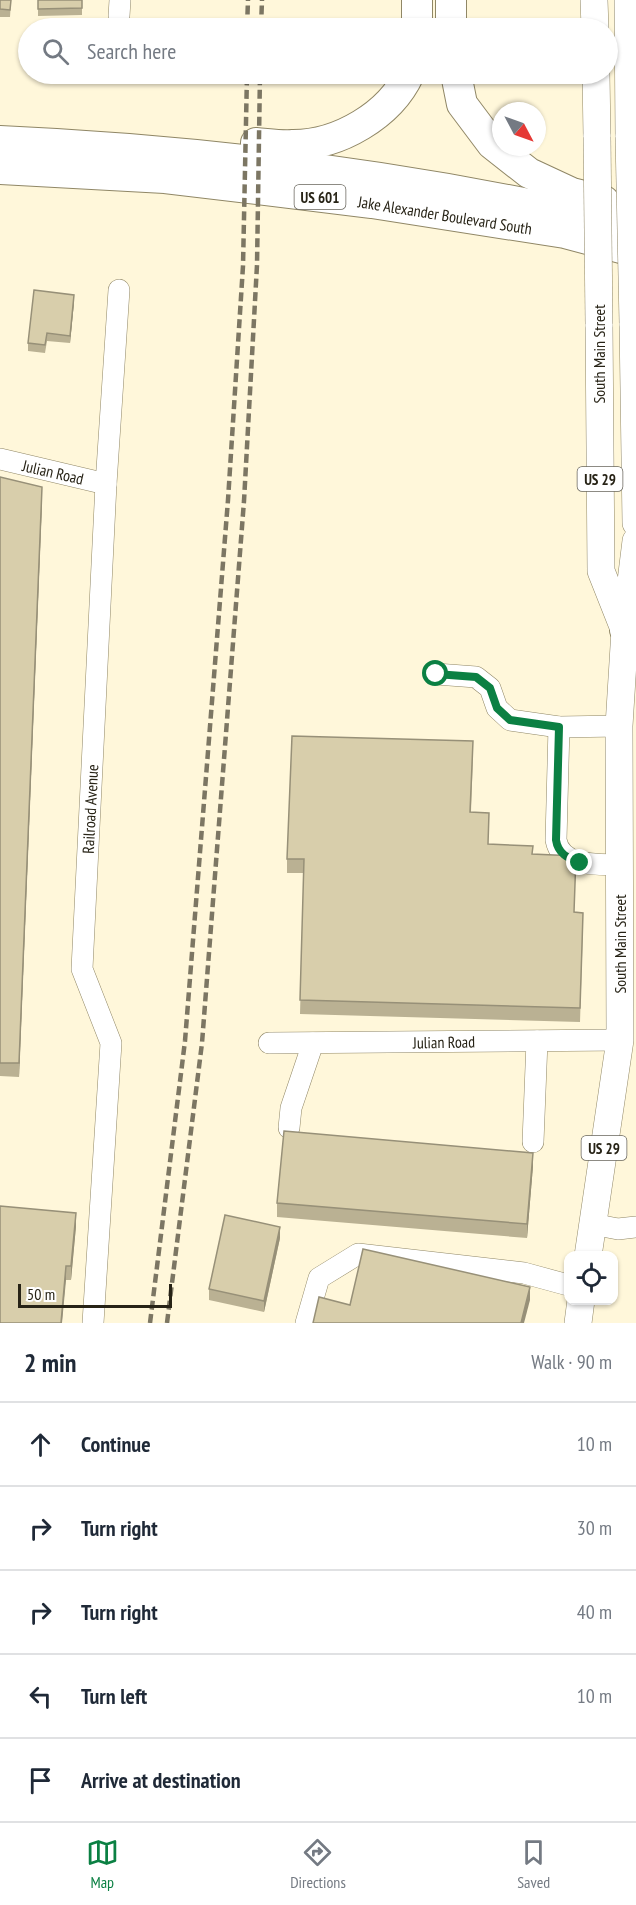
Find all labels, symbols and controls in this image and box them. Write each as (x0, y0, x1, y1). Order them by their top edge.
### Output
search box (18, 18, 618, 84)
icon: search (39, 35, 72, 68)
text: Search here (87, 37, 176, 65)
north arrow (492, 102, 546, 156)
road number: US 601 (294, 185, 346, 209)
street label: Jake Alexander Boulevard South (356, 191, 533, 239)
street label: South Main Street (589, 304, 609, 404)
street label: Julian Road (20, 455, 86, 489)
road number: US 29 (578, 467, 622, 491)
route start (422, 660, 448, 686)
street label: Railroad Avenue (78, 764, 102, 854)
route end (566, 849, 592, 875)
street label: South Main Street (610, 894, 630, 994)
street label: Julian Road (412, 1031, 475, 1053)
road number: US 29 (582, 1136, 626, 1160)
map controls (564, 1251, 618, 1305)
button: locate (564, 1251, 618, 1305)
scale bar (18, 1281, 172, 1308)
text: 50 m (27, 1284, 55, 1304)
text: 2 min (24, 1346, 77, 1379)
text: Walk · 90 m (531, 1349, 612, 1375)
icon: ahead (24, 1428, 57, 1461)
text: Continue (81, 1430, 151, 1458)
text: 10 m (577, 1431, 612, 1457)
icon: right (24, 1512, 57, 1545)
text: Turn right (81, 1514, 158, 1542)
text: 30 m (577, 1515, 612, 1541)
icon: right (24, 1596, 57, 1629)
text: Turn right (81, 1598, 158, 1626)
text: 40 m (577, 1599, 612, 1625)
icon: left (24, 1680, 57, 1713)
text: Turn left (81, 1682, 147, 1710)
text: 10 m (577, 1683, 612, 1709)
icon: arrive (24, 1764, 57, 1797)
text: Arrive at destination (81, 1766, 241, 1794)
tab: Map (86, 1836, 119, 1892)
tab: Directions (290, 1836, 346, 1892)
tab: Saved (517, 1836, 550, 1892)

